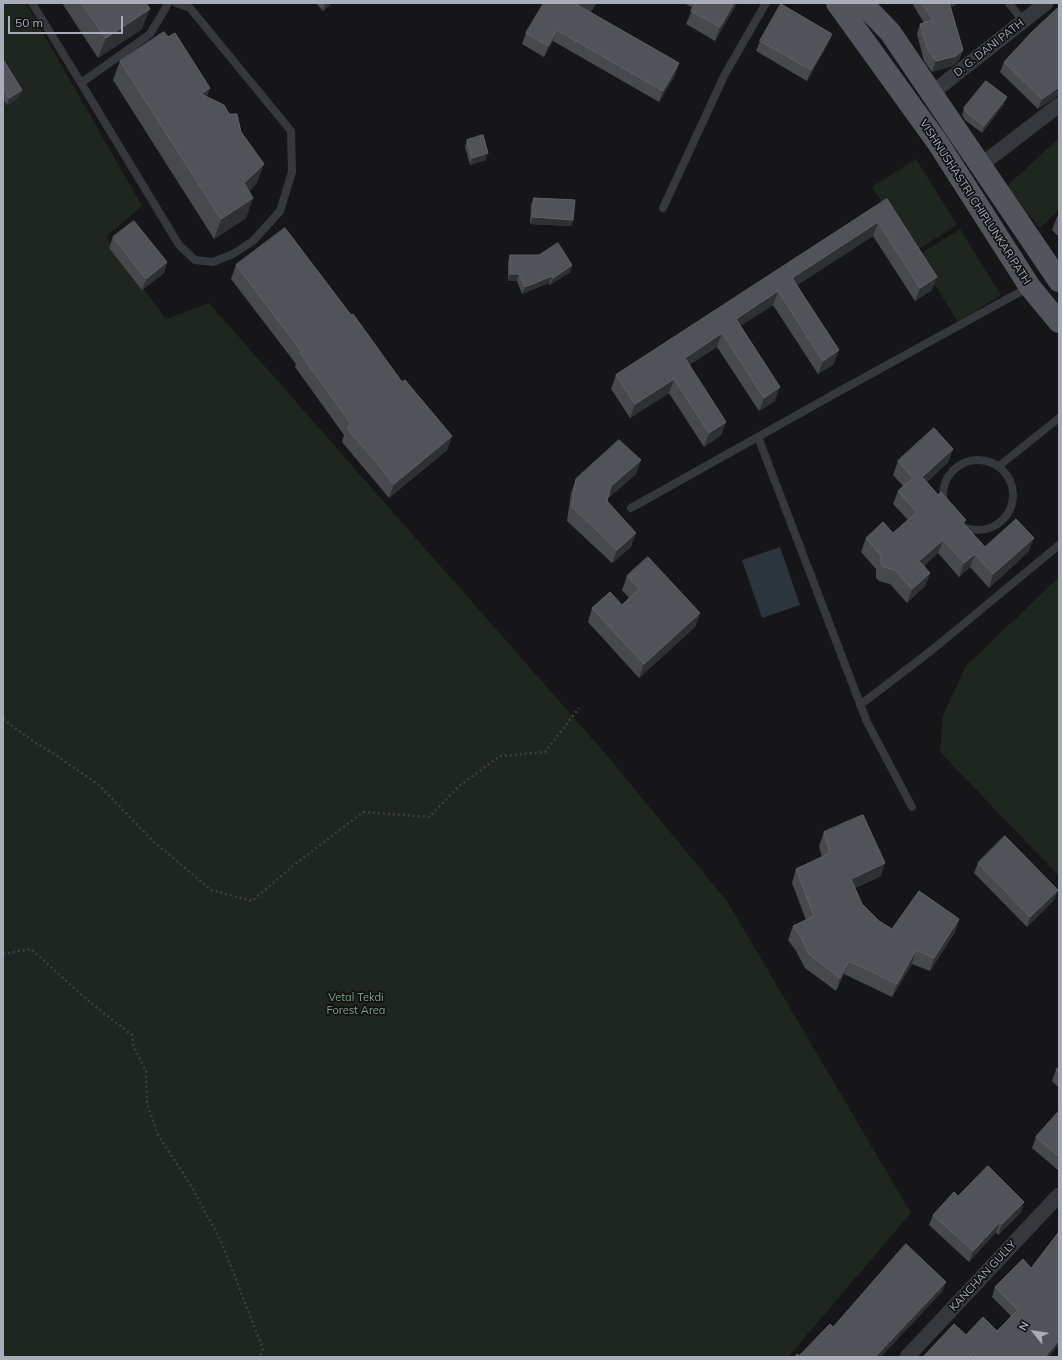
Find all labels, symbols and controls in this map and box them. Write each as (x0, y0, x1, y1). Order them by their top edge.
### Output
scale bar (10, 8, 125, 34)
text: 50 m (15, 15, 43, 30)
street label: D. G. DANI PATH (951, 17, 1027, 79)
street label: VISHNUSHASTRI CHIPLUNKAR PATH (917, 117, 1033, 287)
park label: Vetal Tekdi Forest Area (327, 991, 385, 1017)
street label: KANCHAN GULLY (947, 1238, 1019, 1314)
north arrow (1014, 1312, 1054, 1352)
text: N (1015, 1319, 1032, 1333)

